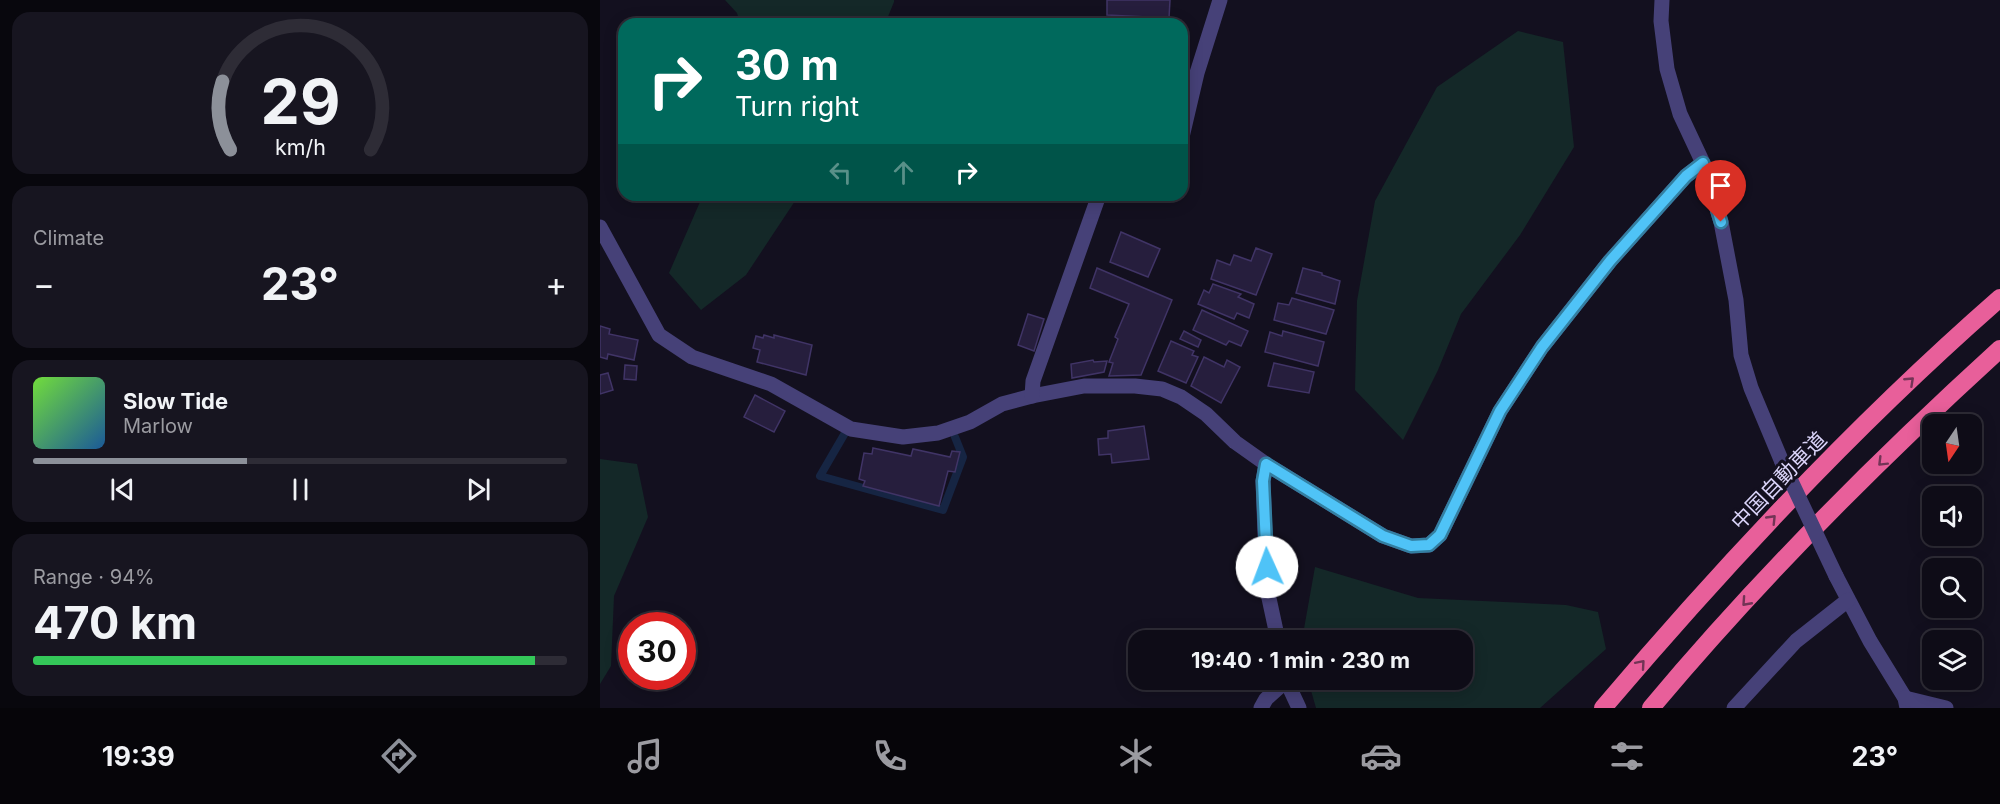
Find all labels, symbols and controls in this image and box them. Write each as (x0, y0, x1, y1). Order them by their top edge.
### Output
text: 30 m (735, 39, 839, 90)
icon: right (636, 42, 714, 120)
text: 29 (260, 64, 340, 139)
text: Turn right (735, 90, 859, 123)
text: km/h (275, 134, 325, 160)
icon: left (824, 156, 857, 189)
icon: ahead (887, 156, 920, 189)
icon: right (950, 156, 983, 189)
pin (1695, 160, 1746, 222)
icon: arrive (1704, 169, 1737, 202)
text: Climate (33, 226, 104, 250)
text: 23° (261, 256, 339, 311)
text: − (33, 264, 55, 304)
text: + (545, 264, 567, 304)
one-way arrow (1904, 377, 1914, 388)
text: Slow Tide (123, 388, 228, 414)
text: Marlow (123, 414, 193, 438)
north arrow (1922, 414, 1982, 474)
map controls (1922, 414, 1982, 690)
street label: 中国自動車道 (1726, 427, 1831, 535)
one-way arrow (1878, 454, 1889, 465)
icon: previous (106, 473, 139, 506)
icon: pause (284, 473, 317, 506)
icon: next (462, 473, 495, 506)
button: sound (1922, 486, 1982, 546)
one-way arrow (1765, 516, 1776, 527)
position arrow (1235, 535, 1299, 599)
button: search (1922, 558, 1982, 618)
text: Range · 94% (33, 565, 155, 589)
text: 470 km (33, 595, 197, 650)
one-way arrow (1742, 595, 1753, 606)
speed limit sign: 30 (618, 612, 696, 690)
button: layers (1922, 630, 1982, 690)
text: 19:40 · 1 min · 230 m (1191, 647, 1410, 673)
one-way arrow (1634, 659, 1645, 670)
icon: directions (378, 735, 420, 777)
icon: music (624, 735, 666, 777)
icon: phone (869, 735, 911, 777)
icon: climate (1115, 735, 1157, 777)
icon: car (1360, 735, 1402, 777)
icon: filters (1606, 735, 1648, 777)
text: 19:39 (102, 740, 175, 773)
text: 23° (1852, 740, 1898, 773)

